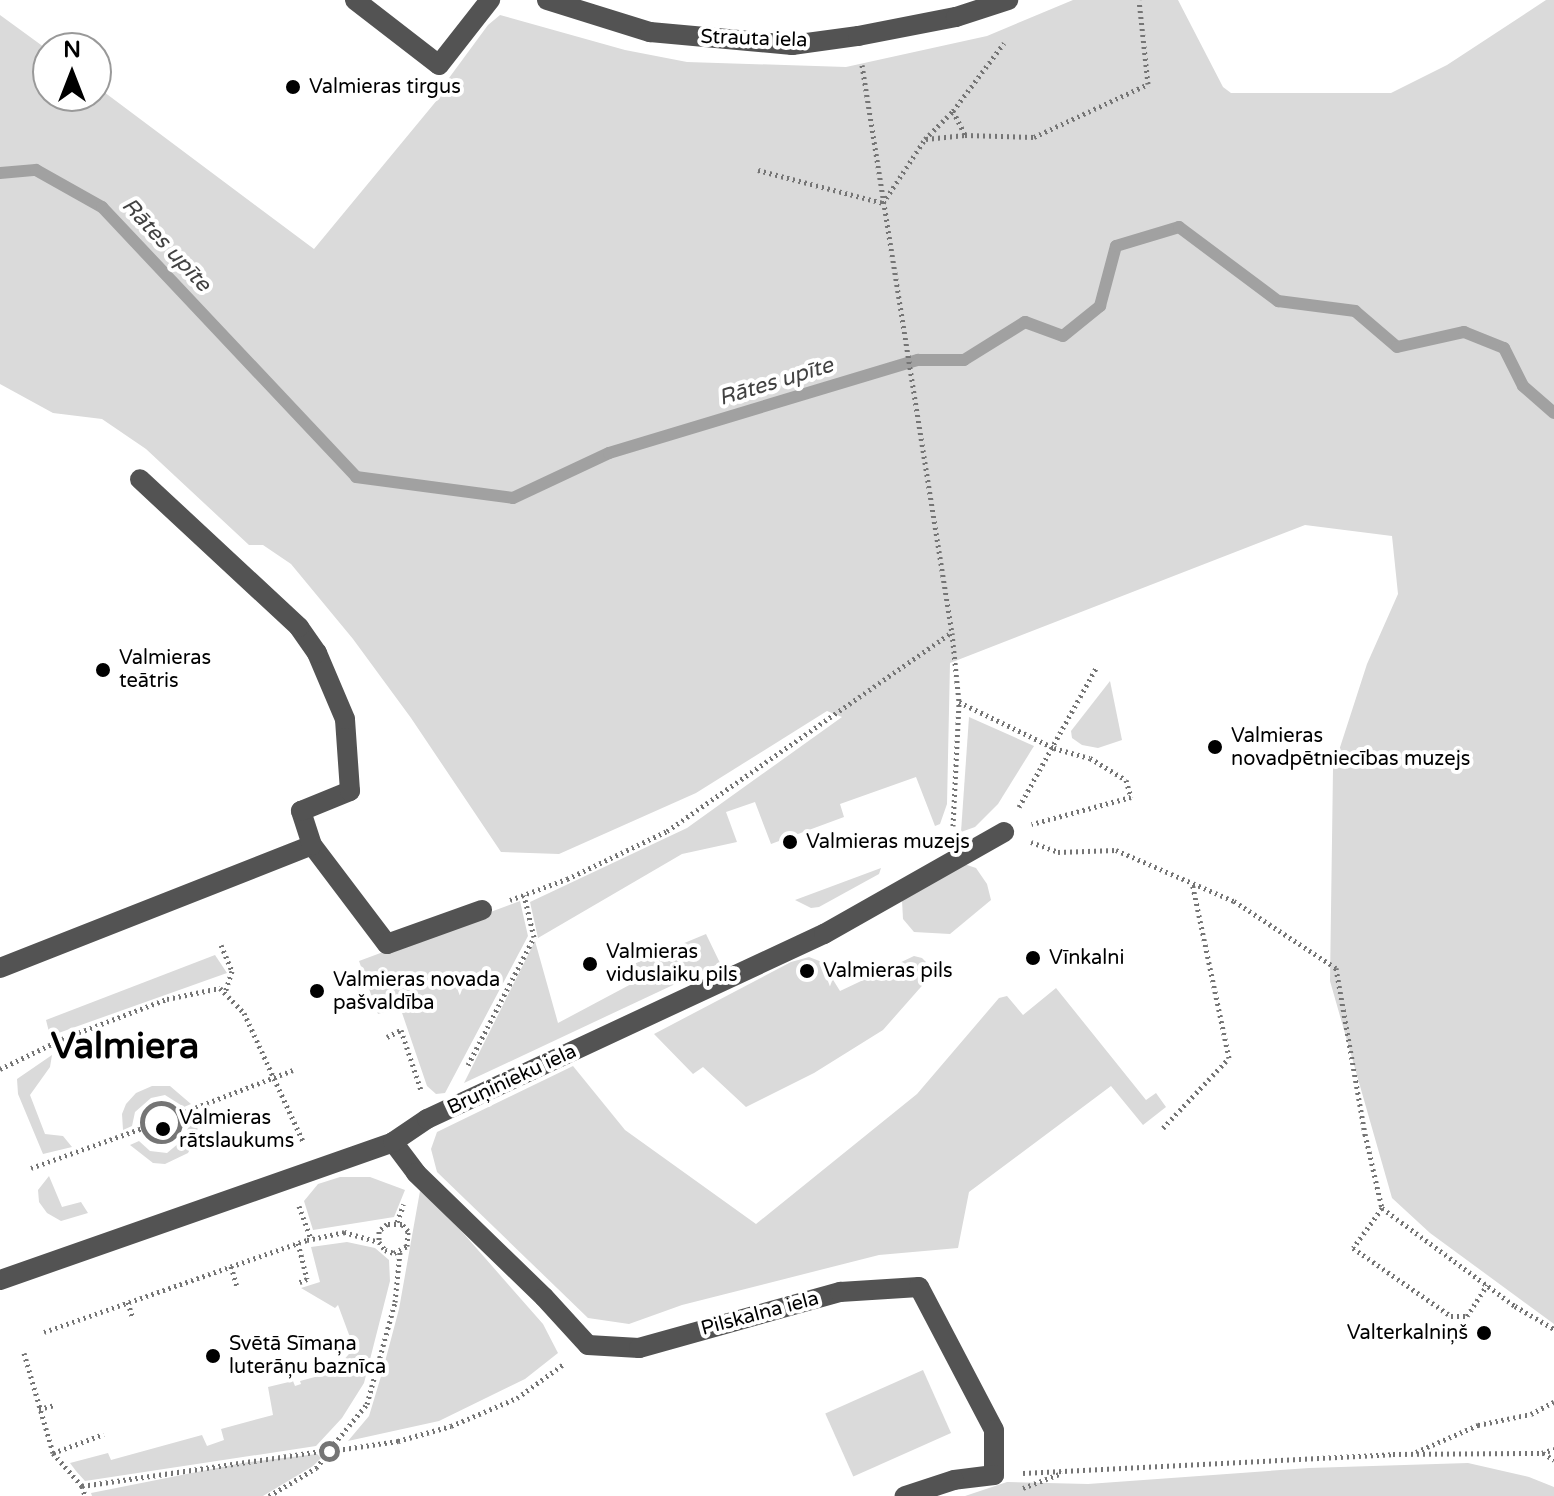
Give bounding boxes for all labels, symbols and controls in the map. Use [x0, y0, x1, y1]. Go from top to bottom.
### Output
street label: Strauta iela [700, 25, 808, 53]
north arrow [32, 32, 112, 112]
text: N [63, 37, 81, 63]
place label: Valmieras tirgus [309, 75, 461, 99]
marker: Valmieras tirgus [284, 78, 302, 96]
water label: Rātes upīte [116, 193, 216, 297]
water label: Rātes upīte [716, 352, 836, 412]
place label: Valmieras teātris [119, 646, 211, 693]
marker: Valmieras teātris [94, 661, 112, 679]
place label: Valmieras novadpētniecības muzejs [1231, 724, 1470, 771]
marker: Valmieras novadpētniecības muzejs [1206, 738, 1224, 756]
place label: Valmieras muzejs [806, 830, 970, 854]
marker: Valmieras muzejs [781, 833, 799, 851]
place label: Valmieras viduslaiku pils [606, 940, 738, 987]
place label: Vīnkalni [1049, 946, 1124, 970]
marker: Vīnkalni [1024, 949, 1042, 967]
marker: Valmieras viduslaiku pils [581, 955, 599, 973]
place label: Valmieras pils [823, 959, 953, 983]
marker: Valmieras pils [798, 962, 816, 980]
place label: Valmieras novada pašvaldība [333, 968, 500, 1015]
marker: Valmieras novada pašvaldība [308, 982, 326, 1000]
district label: Valmiera [51, 1025, 199, 1069]
street label: Bruņinieku iela [443, 1040, 581, 1120]
place label: Valmieras rātslaukums [179, 1106, 294, 1153]
marker: Valmieras rātslaukums [154, 1120, 172, 1138]
street label: Pilskalna iela [699, 1287, 821, 1341]
place label: Valterkalniņš [1347, 1321, 1468, 1345]
marker: Valterkalniņš [1475, 1324, 1493, 1342]
place label: Svētā Sīmaņa luterāņu baznīca [229, 1332, 386, 1379]
marker: Svētā Sīmaņa luterāņu baznīca [204, 1347, 222, 1365]

